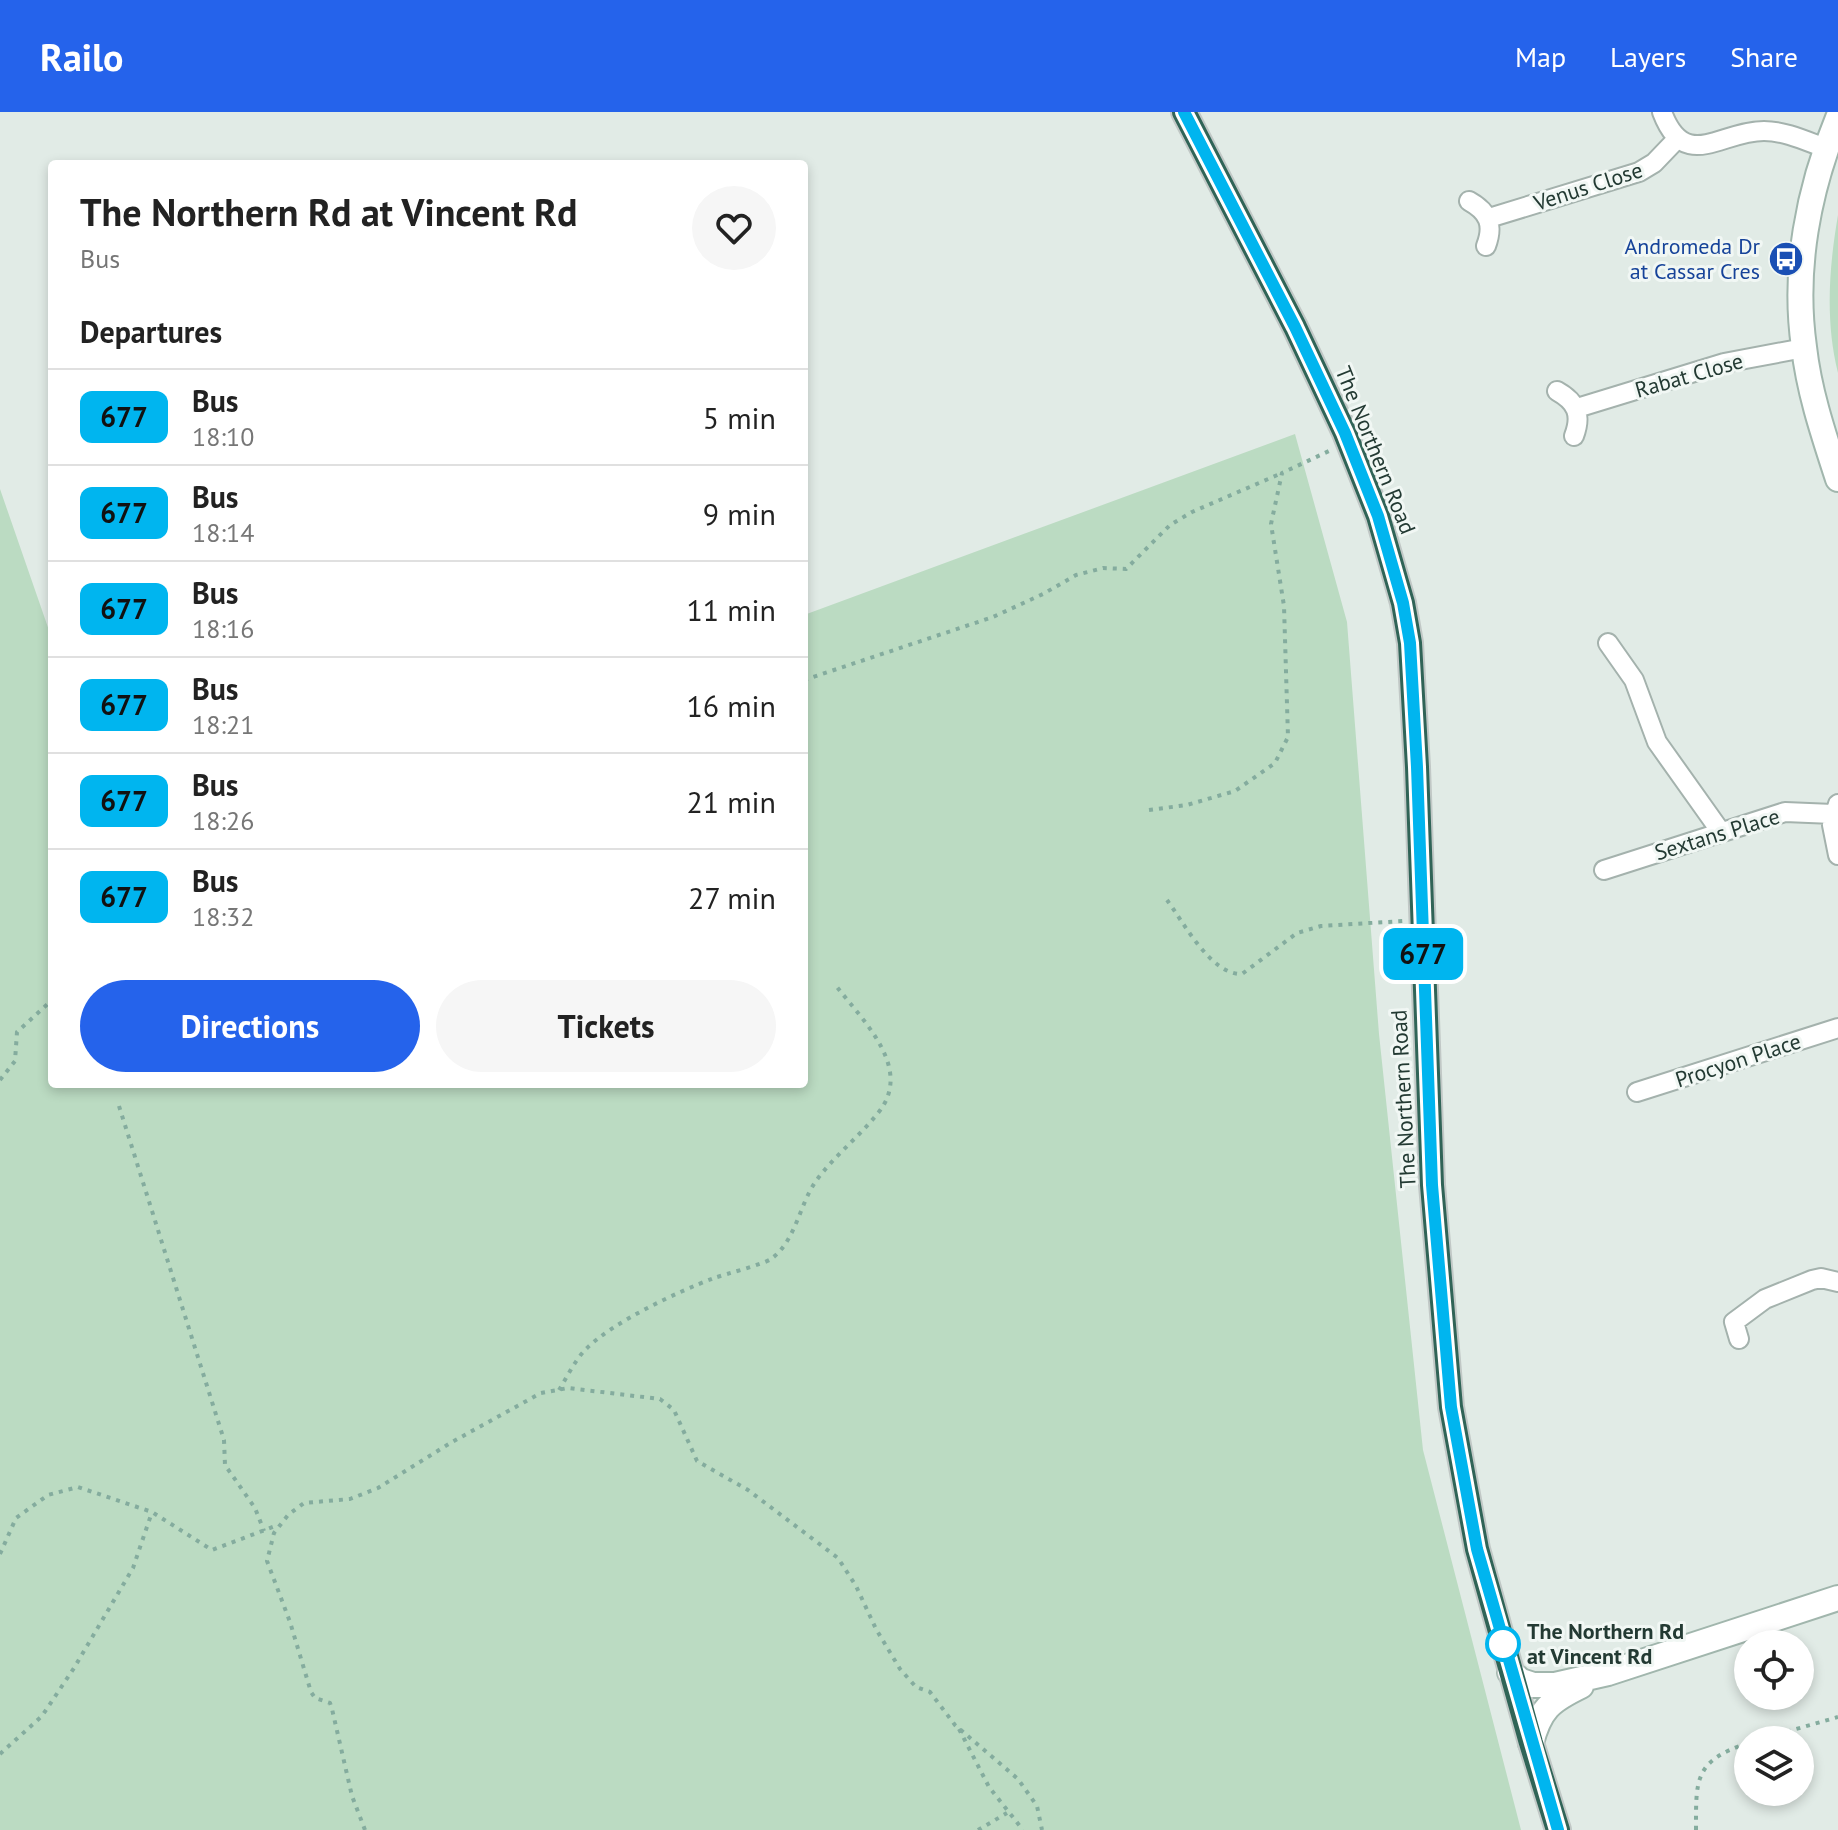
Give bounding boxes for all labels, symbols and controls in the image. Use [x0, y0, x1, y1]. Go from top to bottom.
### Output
text: Railo [40, 32, 124, 81]
text: Map [1515, 38, 1566, 75]
text: Layers [1610, 38, 1686, 75]
text: Share [1730, 38, 1798, 75]
street label: Venus Close [1529, 155, 1646, 217]
button: heart [692, 186, 776, 270]
text: The Northern Rd at Vincent Rd [80, 187, 577, 236]
place label: Andromeda Dr at Cassar Cres [1624, 232, 1761, 285]
bus stop icon: Andromeda Dr at Cassar Cres [1767, 240, 1805, 278]
text: Bus [80, 242, 120, 275]
text: Departures [80, 312, 222, 351]
street label: Rabat Close [1632, 346, 1746, 404]
street label: The Northern Road [1330, 362, 1422, 538]
text: Bus [192, 381, 239, 420]
text: 677 [100, 398, 148, 435]
text: 5 min [703, 398, 776, 437]
text: 18:10 [192, 420, 254, 453]
text: Bus [192, 477, 239, 516]
text: 677 [100, 494, 148, 531]
text: 9 min [703, 494, 776, 533]
text: 18:14 [192, 516, 254, 549]
text: Bus [192, 573, 239, 612]
text: 677 [100, 590, 148, 627]
text: 11 min [686, 590, 776, 629]
text: 18:16 [192, 612, 254, 645]
text: Bus [192, 669, 239, 708]
text: 677 [100, 686, 148, 723]
text: 16 min [686, 686, 776, 725]
text: 18:21 [192, 708, 254, 741]
text: Bus [192, 765, 239, 804]
text: 677 [100, 782, 148, 819]
text: 21 min [686, 782, 776, 821]
street label: Sextans Place [1651, 802, 1783, 866]
text: 18:26 [192, 804, 254, 837]
text: Bus [192, 861, 239, 900]
text: 677 [100, 878, 148, 915]
text: 27 min [688, 878, 776, 917]
text: 18:32 [192, 900, 254, 933]
line badge: 677 [1377, 928, 1469, 980]
text: 677 [1399, 935, 1447, 972]
button: Directions [80, 980, 420, 1072]
button: Tickets [436, 980, 776, 1072]
street label: The Northern Road [1384, 1009, 1422, 1189]
street label: Procyon Place [1672, 1027, 1804, 1093]
place label: The Northern Rd at Vincent Rd [1527, 1617, 1684, 1670]
marker: The Northern Rd at Vincent Rd [1486, 1627, 1520, 1661]
map controls [1734, 1630, 1814, 1806]
button: locate [1734, 1630, 1814, 1710]
button: layers [1734, 1726, 1814, 1806]

